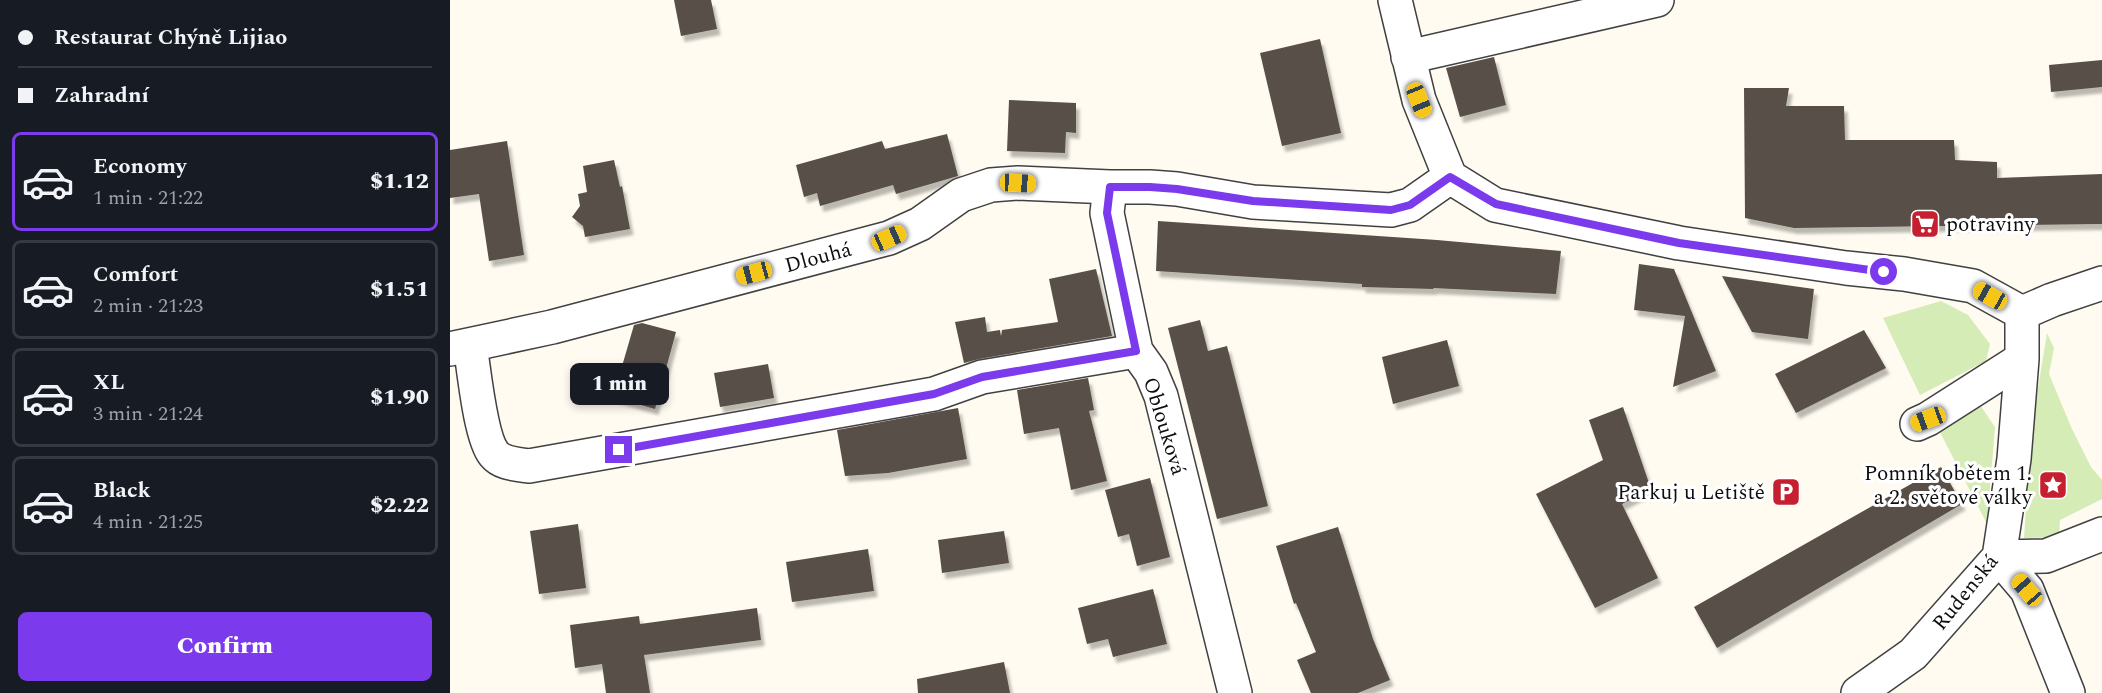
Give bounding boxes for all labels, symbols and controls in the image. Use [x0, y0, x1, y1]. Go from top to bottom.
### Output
text: Restaurat Chýně Lijiao [54, 21, 287, 54]
text: Zahradní [54, 79, 149, 112]
car [1404, 80, 1434, 120]
text: Economy [93, 150, 186, 183]
icon: car [21, 155, 75, 209]
text: $1.12 [370, 165, 429, 198]
car [1000, 173, 1036, 193]
text: 1 min · 21:22 [93, 183, 203, 213]
supermarket icon: potraviny [1909, 208, 1941, 240]
place label: potraviny [1946, 209, 2035, 241]
car [869, 222, 909, 254]
street label: Dlouhá [781, 234, 856, 282]
text: Comfort [93, 258, 178, 291]
route start [1870, 258, 1897, 285]
car [734, 260, 774, 286]
icon: car [21, 263, 75, 317]
text: $1.51 [370, 273, 429, 306]
car [1970, 279, 2010, 313]
text: 2 min · 21:23 [93, 291, 203, 321]
callout: 1 min [570, 363, 669, 405]
text: XL [93, 366, 124, 399]
text: 1 min [592, 369, 647, 399]
icon: car [21, 371, 75, 425]
street label: Oblouková [1134, 373, 1194, 480]
text: $1.90 [370, 381, 429, 414]
text: 3 min · 21:24 [93, 399, 203, 429]
car [1908, 404, 1948, 434]
route end [605, 436, 632, 463]
place label: Pomník obětem 1. a 2. světové války [1864, 458, 2033, 514]
place icon: Pomník obětem 1. a 2. světové války [2037, 469, 2069, 501]
text: Black [93, 474, 151, 507]
parking icon: Parkuj u Letiště [1770, 476, 1802, 508]
place label: Parkuj u Letiště [1617, 477, 1765, 509]
icon: car [21, 479, 75, 533]
text: $2.22 [370, 489, 429, 522]
text: 4 min · 21:25 [93, 507, 203, 537]
street label: Rudenská [1925, 547, 2007, 638]
car [2008, 571, 2046, 609]
button: Confirm [18, 612, 432, 681]

